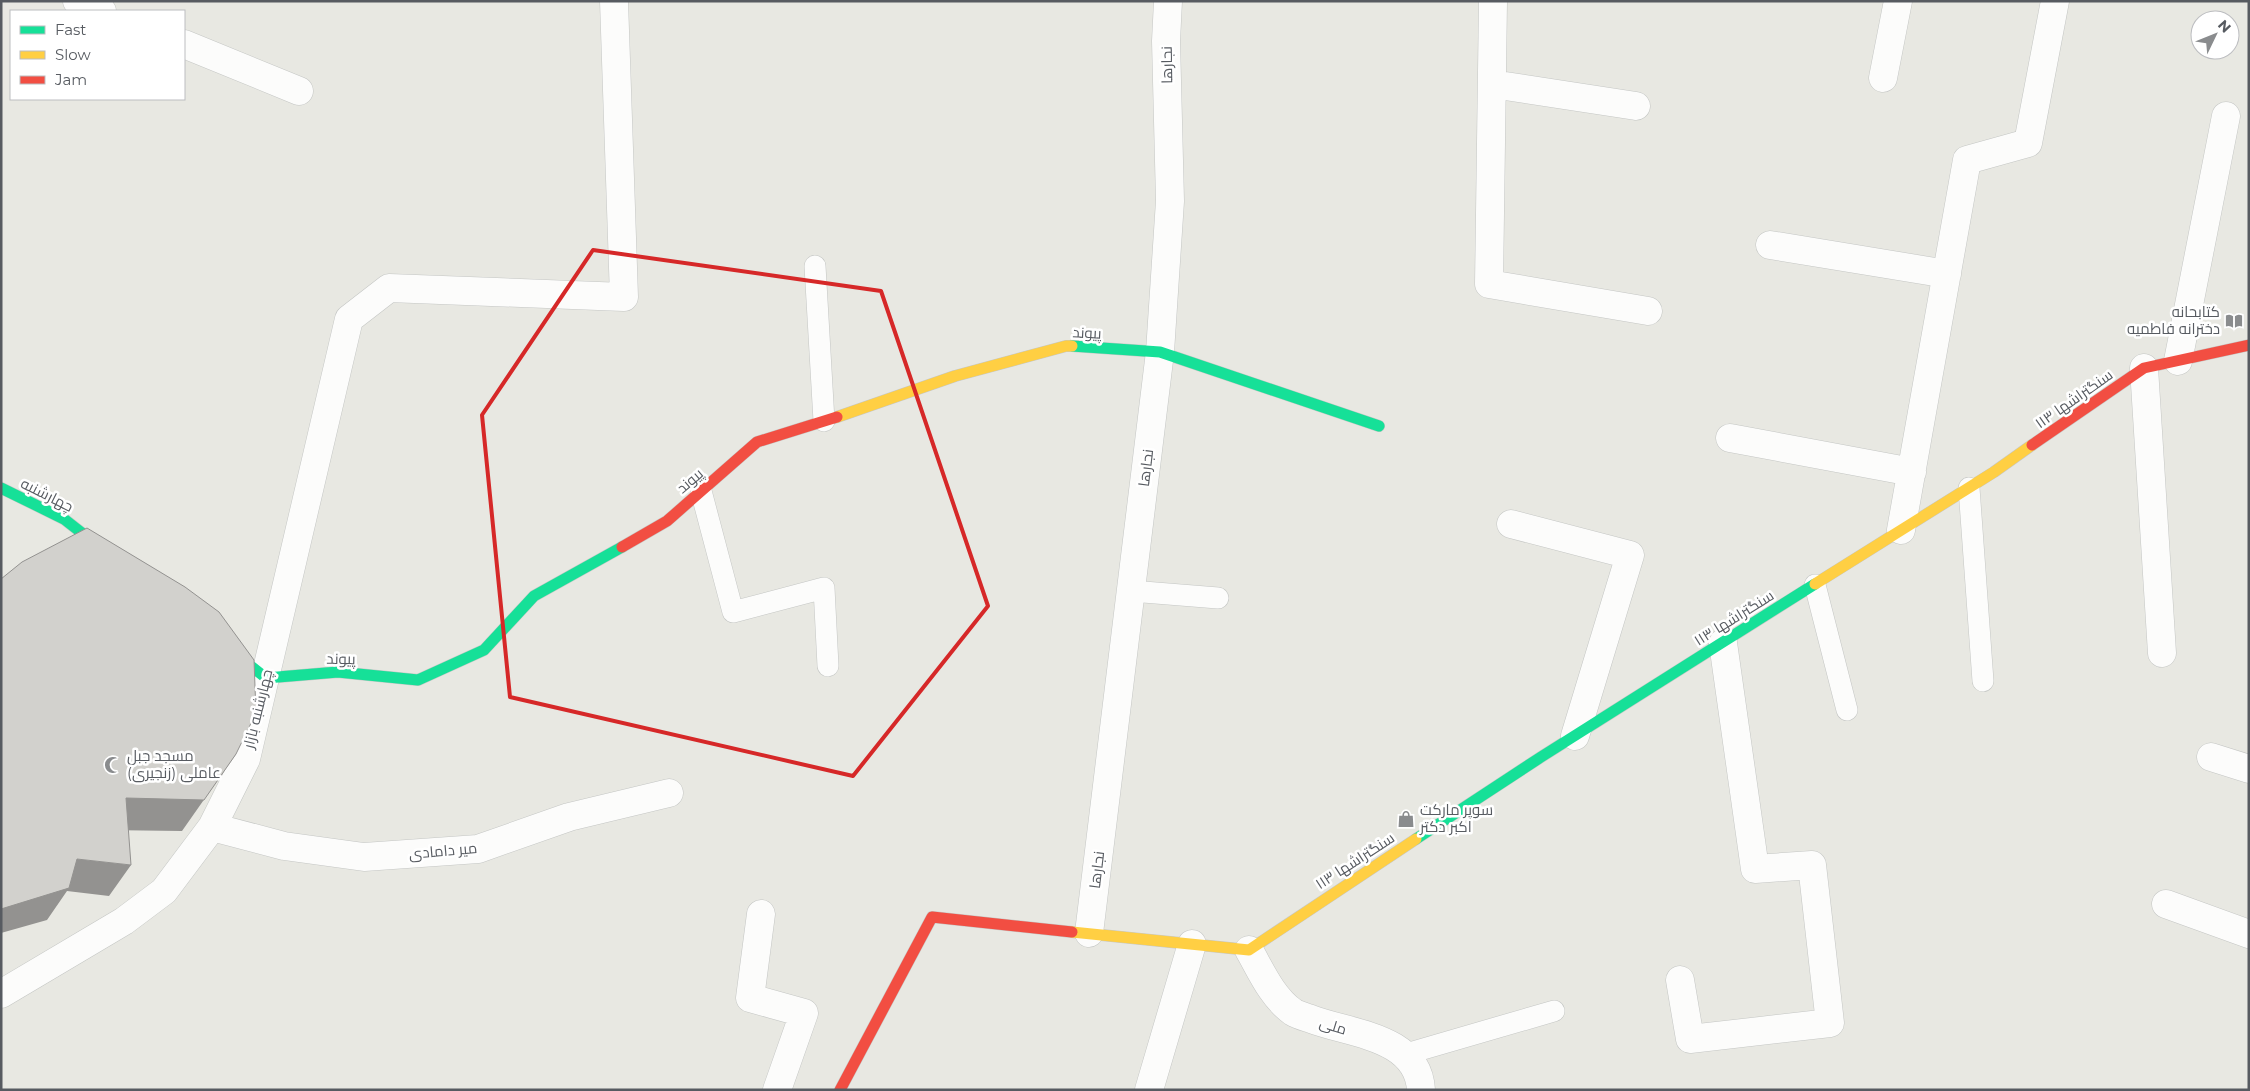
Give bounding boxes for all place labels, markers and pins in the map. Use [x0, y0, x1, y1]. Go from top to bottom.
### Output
place label: کتابحانه دخترانه فاطمیه [2127, 302, 2220, 338]
library icon: کتابحانه دخترانه فاطمیه [2224, 311, 2244, 331]
place label: مسجد جبل عاملی (زنجیری) [127, 746, 221, 783]
mosque icon: مسجد جبل عاملی (زنجیری) [103, 755, 123, 775]
place label: سوپر مارکت اکبر دکتر [1419, 800, 1493, 836]
shop icon: سوپر مارکت اکبر دکتر [1396, 809, 1416, 829]

